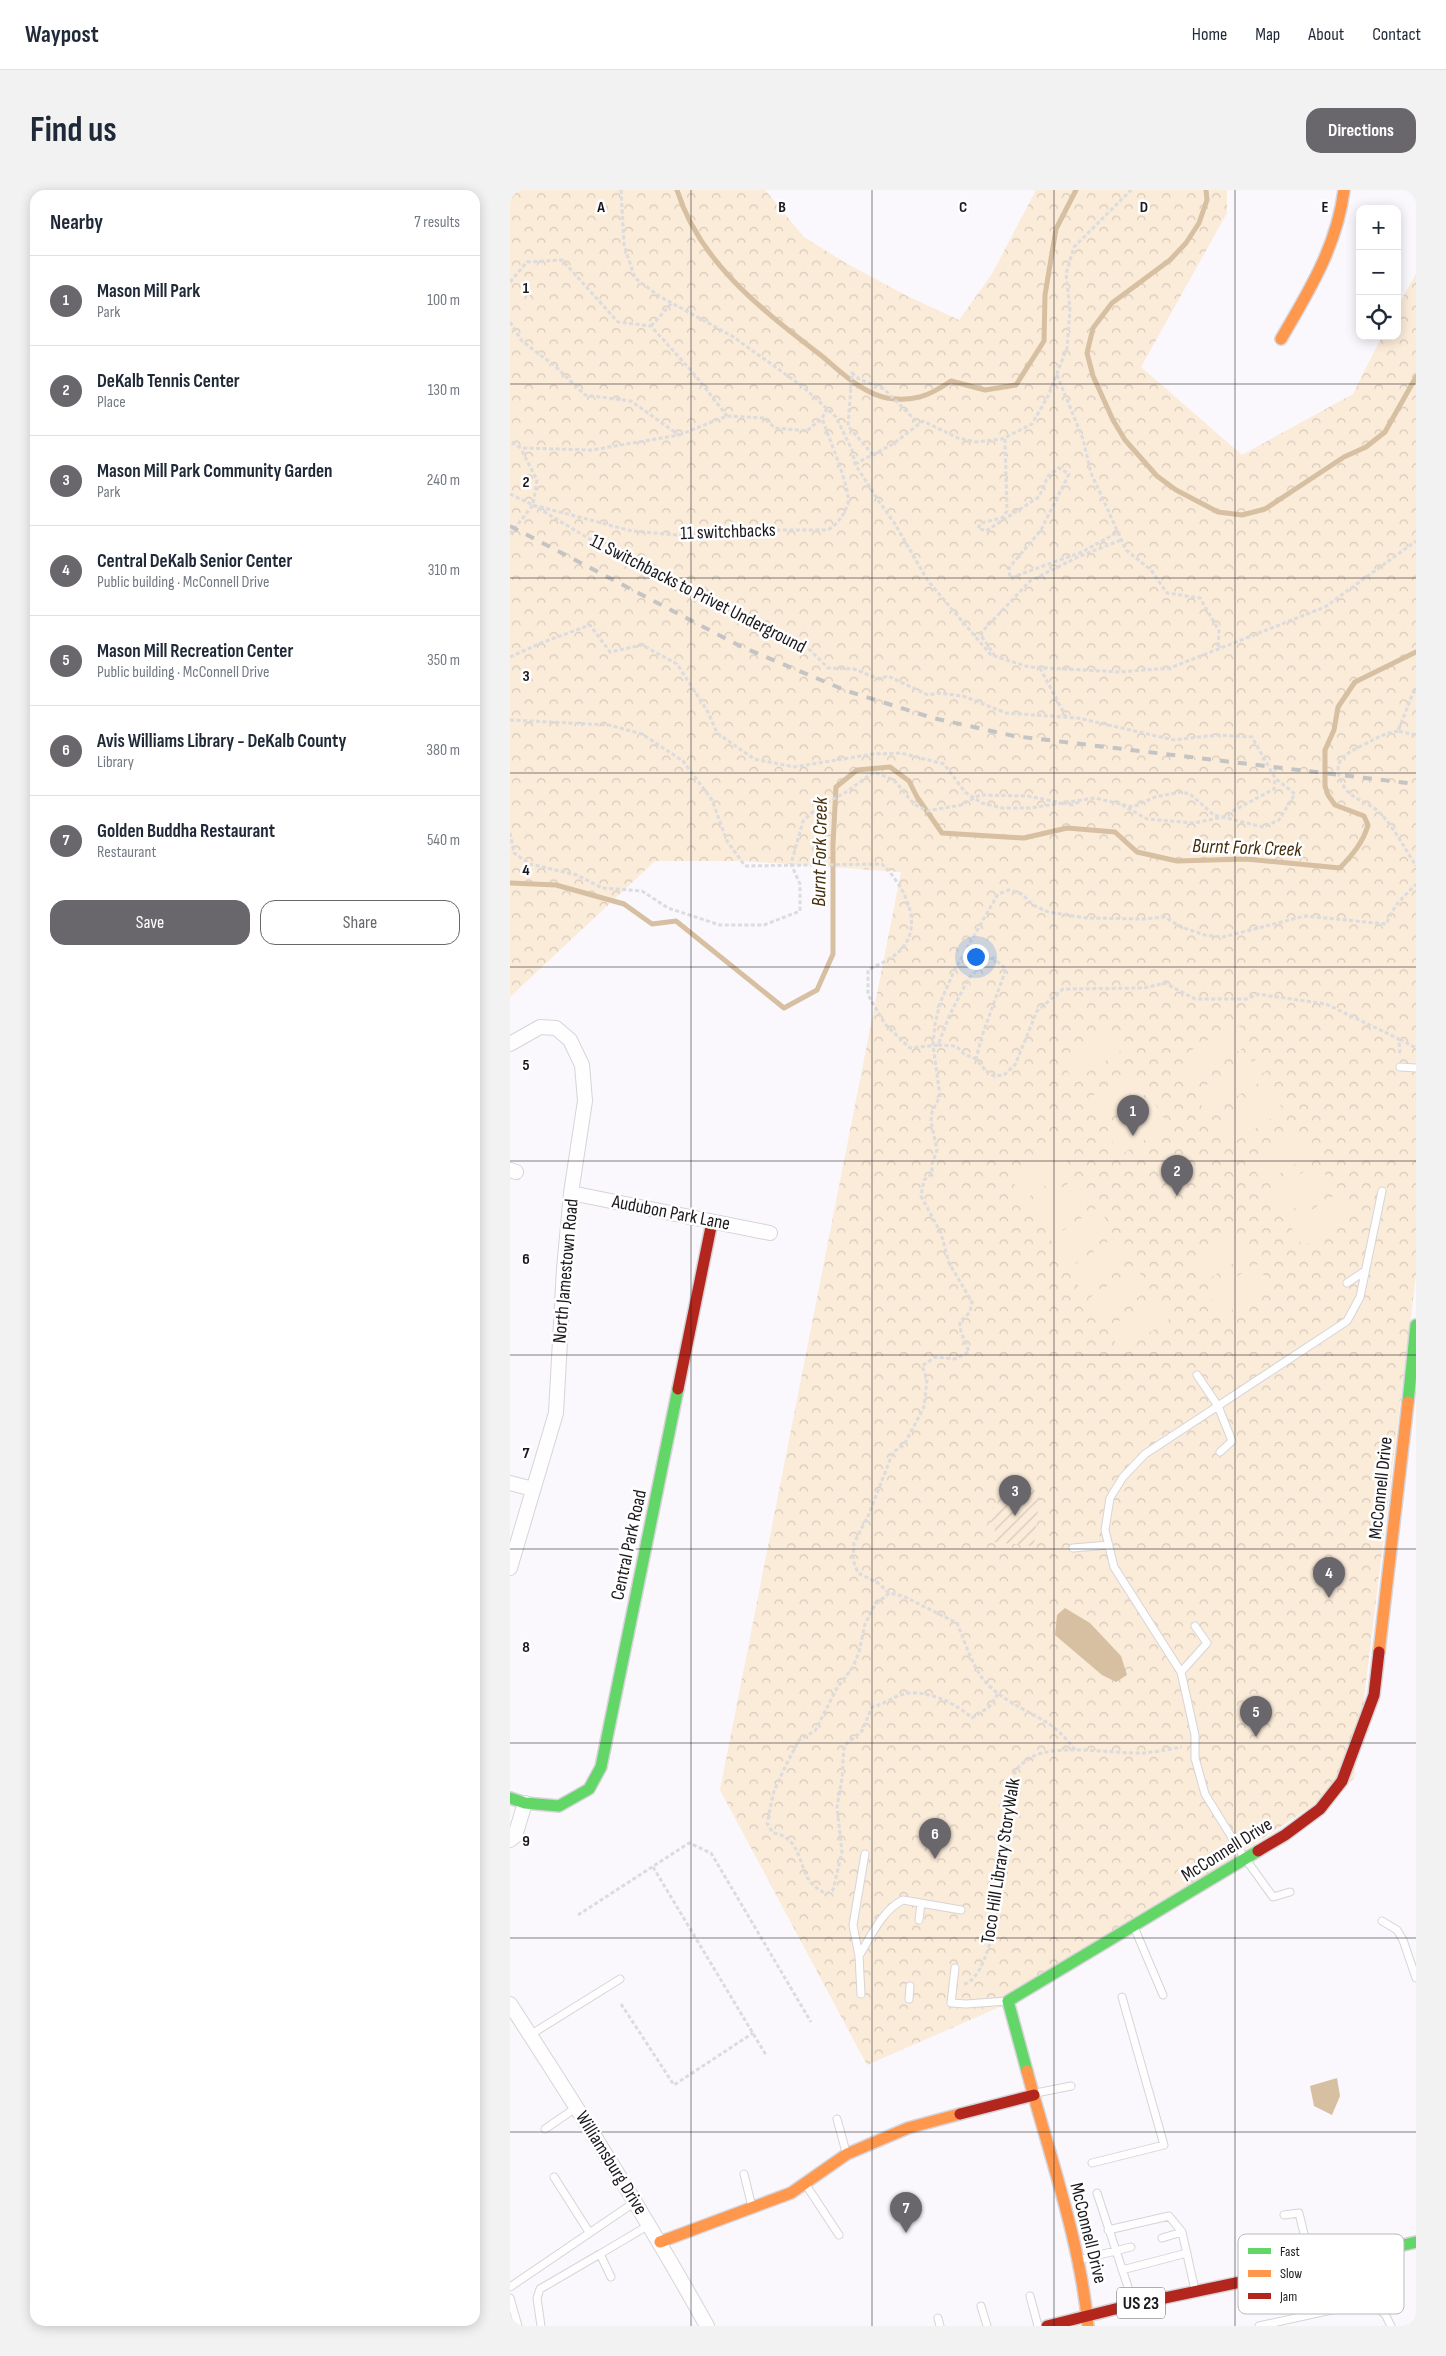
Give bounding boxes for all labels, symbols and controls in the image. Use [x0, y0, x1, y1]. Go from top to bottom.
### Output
text: Waypost [25, 20, 99, 49]
text: Home [1192, 24, 1227, 45]
text: Map [1255, 24, 1280, 45]
text: About [1308, 24, 1344, 45]
text: Contact [1372, 24, 1421, 45]
button: Directions [1306, 108, 1416, 153]
text: Find us [30, 109, 117, 152]
text: A [596, 198, 605, 217]
text: B [778, 198, 786, 217]
text: C [959, 198, 967, 217]
text: D [1140, 198, 1148, 217]
text: E [1322, 198, 1329, 217]
map controls [1356, 205, 1401, 340]
button: + [1356, 205, 1401, 250]
text: Nearby [50, 210, 103, 235]
text: 7 results [414, 213, 460, 232]
button: − [1356, 250, 1401, 295]
text: 1 [523, 279, 530, 298]
text: Mason Mill Park [97, 280, 200, 303]
text: 1 [63, 291, 69, 310]
text: 100 m [427, 291, 460, 310]
button: locate [1356, 295, 1401, 340]
text: Park [97, 303, 120, 322]
text: DeKalb Tennis Center [97, 370, 240, 393]
text: 2 [62, 381, 70, 400]
text: 130 m [428, 381, 460, 400]
text: Place [97, 393, 126, 412]
text: Mason Mill Park Community Garden [97, 460, 333, 483]
text: 3 [62, 471, 70, 490]
text: 240 m [427, 471, 460, 490]
text: 2 [522, 473, 530, 492]
text: Park [97, 483, 120, 502]
street label: 11 switchbacks [680, 519, 776, 545]
street label: 11 Switchbacks to Privet Underground [586, 529, 810, 659]
text: Central DeKalb Senior Center [97, 550, 292, 573]
text: 4 [62, 561, 70, 580]
text: 310 m [428, 561, 460, 580]
text: Public building · McConnell Drive [97, 573, 269, 592]
text: Mason Mill Recreation Center [97, 640, 293, 663]
text: 5 [62, 651, 70, 670]
text: 350 m [427, 651, 460, 670]
text: Public building · McConnell Drive [97, 663, 269, 682]
text: 3 [522, 667, 530, 686]
text: Avis Williams Library - DeKalb County [97, 730, 346, 753]
text: 6 [62, 741, 70, 760]
text: 380 m [426, 741, 460, 760]
text: Library [97, 753, 134, 772]
water label: Burnt Fork Creek [807, 797, 833, 907]
text: Golden Buddha Restaurant [97, 820, 275, 843]
text: 7 [63, 831, 69, 850]
text: 540 m [427, 831, 460, 850]
water label: Burnt Fork Creek [1192, 834, 1303, 862]
text: Restaurant [97, 843, 156, 862]
text: 4 [522, 861, 530, 880]
button: Save [50, 900, 250, 945]
button: Share [260, 900, 460, 945]
your location [963, 944, 989, 970]
text: 5 [522, 1056, 530, 1075]
pin: 1 [1117, 1095, 1149, 1136]
pin: 2 [1161, 1155, 1193, 1196]
street label: Audubon Park Lane [609, 1190, 732, 1236]
street label: North Jamestown Road [548, 1198, 584, 1344]
text: 6 [522, 1250, 530, 1269]
street label: McConnell Drive [1364, 1436, 1398, 1540]
text: 7 [523, 1444, 530, 1463]
pin: 3 [999, 1475, 1031, 1516]
street label: Central Park Road [606, 1488, 652, 1602]
pin: 4 [1313, 1557, 1345, 1598]
text: 8 [522, 1638, 530, 1657]
pin: 5 [1240, 1696, 1272, 1737]
street label: Toco Hill Library StoryWalk [977, 1776, 1026, 1946]
street label: McConnell Drive [1177, 1813, 1277, 1887]
pin: 6 [919, 1818, 951, 1859]
text: 9 [522, 1832, 530, 1851]
street label: Williamsburg Drive [570, 2107, 652, 2219]
street label: McConnell Drive [1064, 2180, 1112, 2286]
pin: 7 [890, 2192, 922, 2233]
legend [1238, 2234, 1404, 2314]
text: Fast [1280, 2243, 1300, 2260]
text: Slow [1280, 2265, 1302, 2282]
road number: US 23 [1117, 2288, 1165, 2318]
text: Jam [1279, 2288, 1297, 2305]

